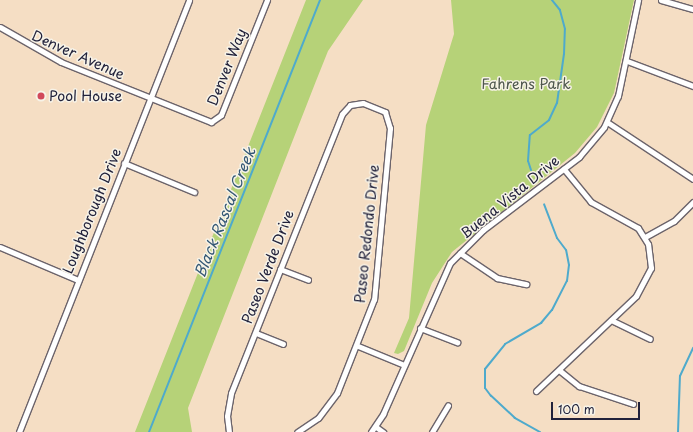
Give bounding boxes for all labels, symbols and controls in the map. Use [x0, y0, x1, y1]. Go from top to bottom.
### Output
street label: Denver Way [204, 26, 250, 108]
street label: Denver Avenue [29, 27, 127, 83]
park label: Fahrens Park [482, 76, 570, 92]
place label: Pool House [49, 88, 123, 104]
marker: Pool House [36, 91, 46, 101]
water label: Black Rascal Creek [189, 143, 259, 281]
street label: Loughborough Drive [59, 146, 125, 276]
street label: Buena Vista Drive [457, 152, 563, 242]
street label: Paseo Redondo Drive [351, 164, 383, 304]
street label: Paseo Verde Drive [239, 208, 297, 326]
scale bar [553, 394, 642, 420]
text: 100 m [558, 400, 595, 418]

